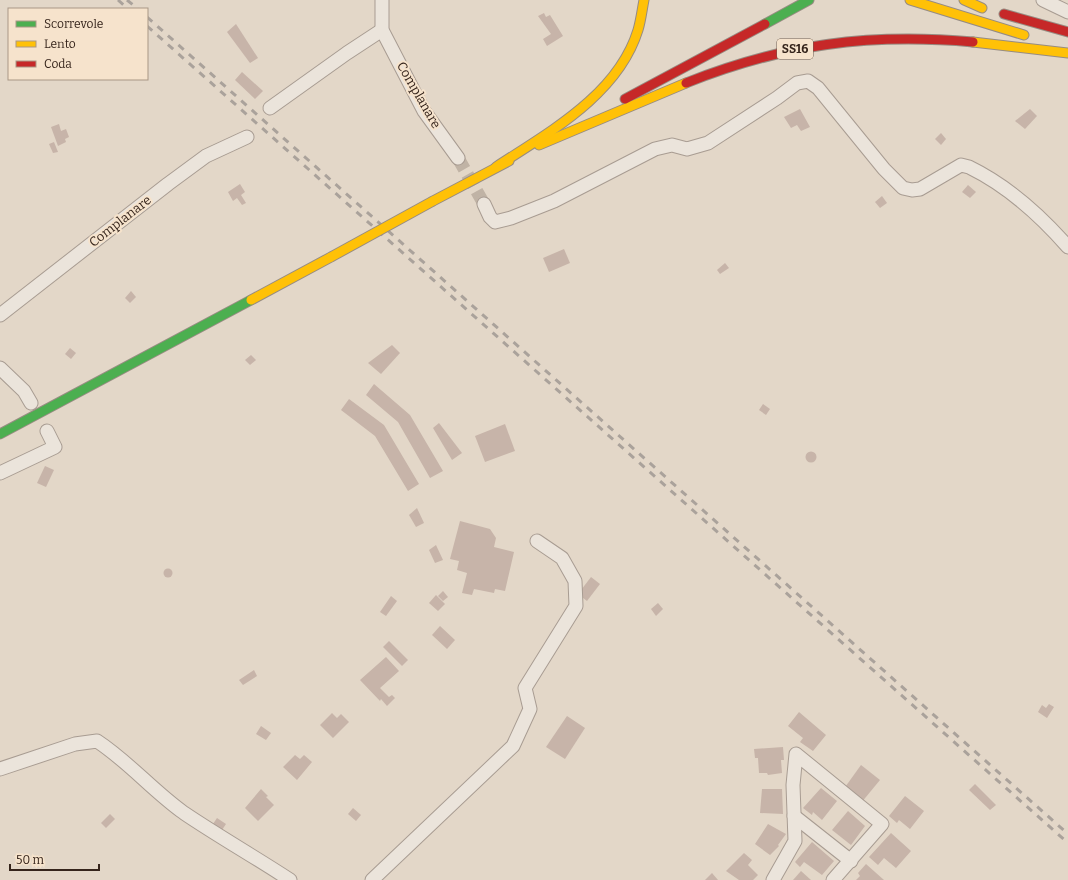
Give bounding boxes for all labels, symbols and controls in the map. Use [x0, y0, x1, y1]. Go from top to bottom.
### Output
legend [8, 8, 148, 80]
text: Scorrevole [44, 17, 103, 31]
text: Lento [44, 37, 76, 51]
road number: SS16 [777, 39, 813, 59]
text: Coda [44, 57, 72, 71]
street label: Complanare [394, 59, 444, 131]
street label: Complanare [86, 192, 154, 250]
scale bar [10, 846, 99, 872]
text: 50 m [16, 853, 45, 867]

